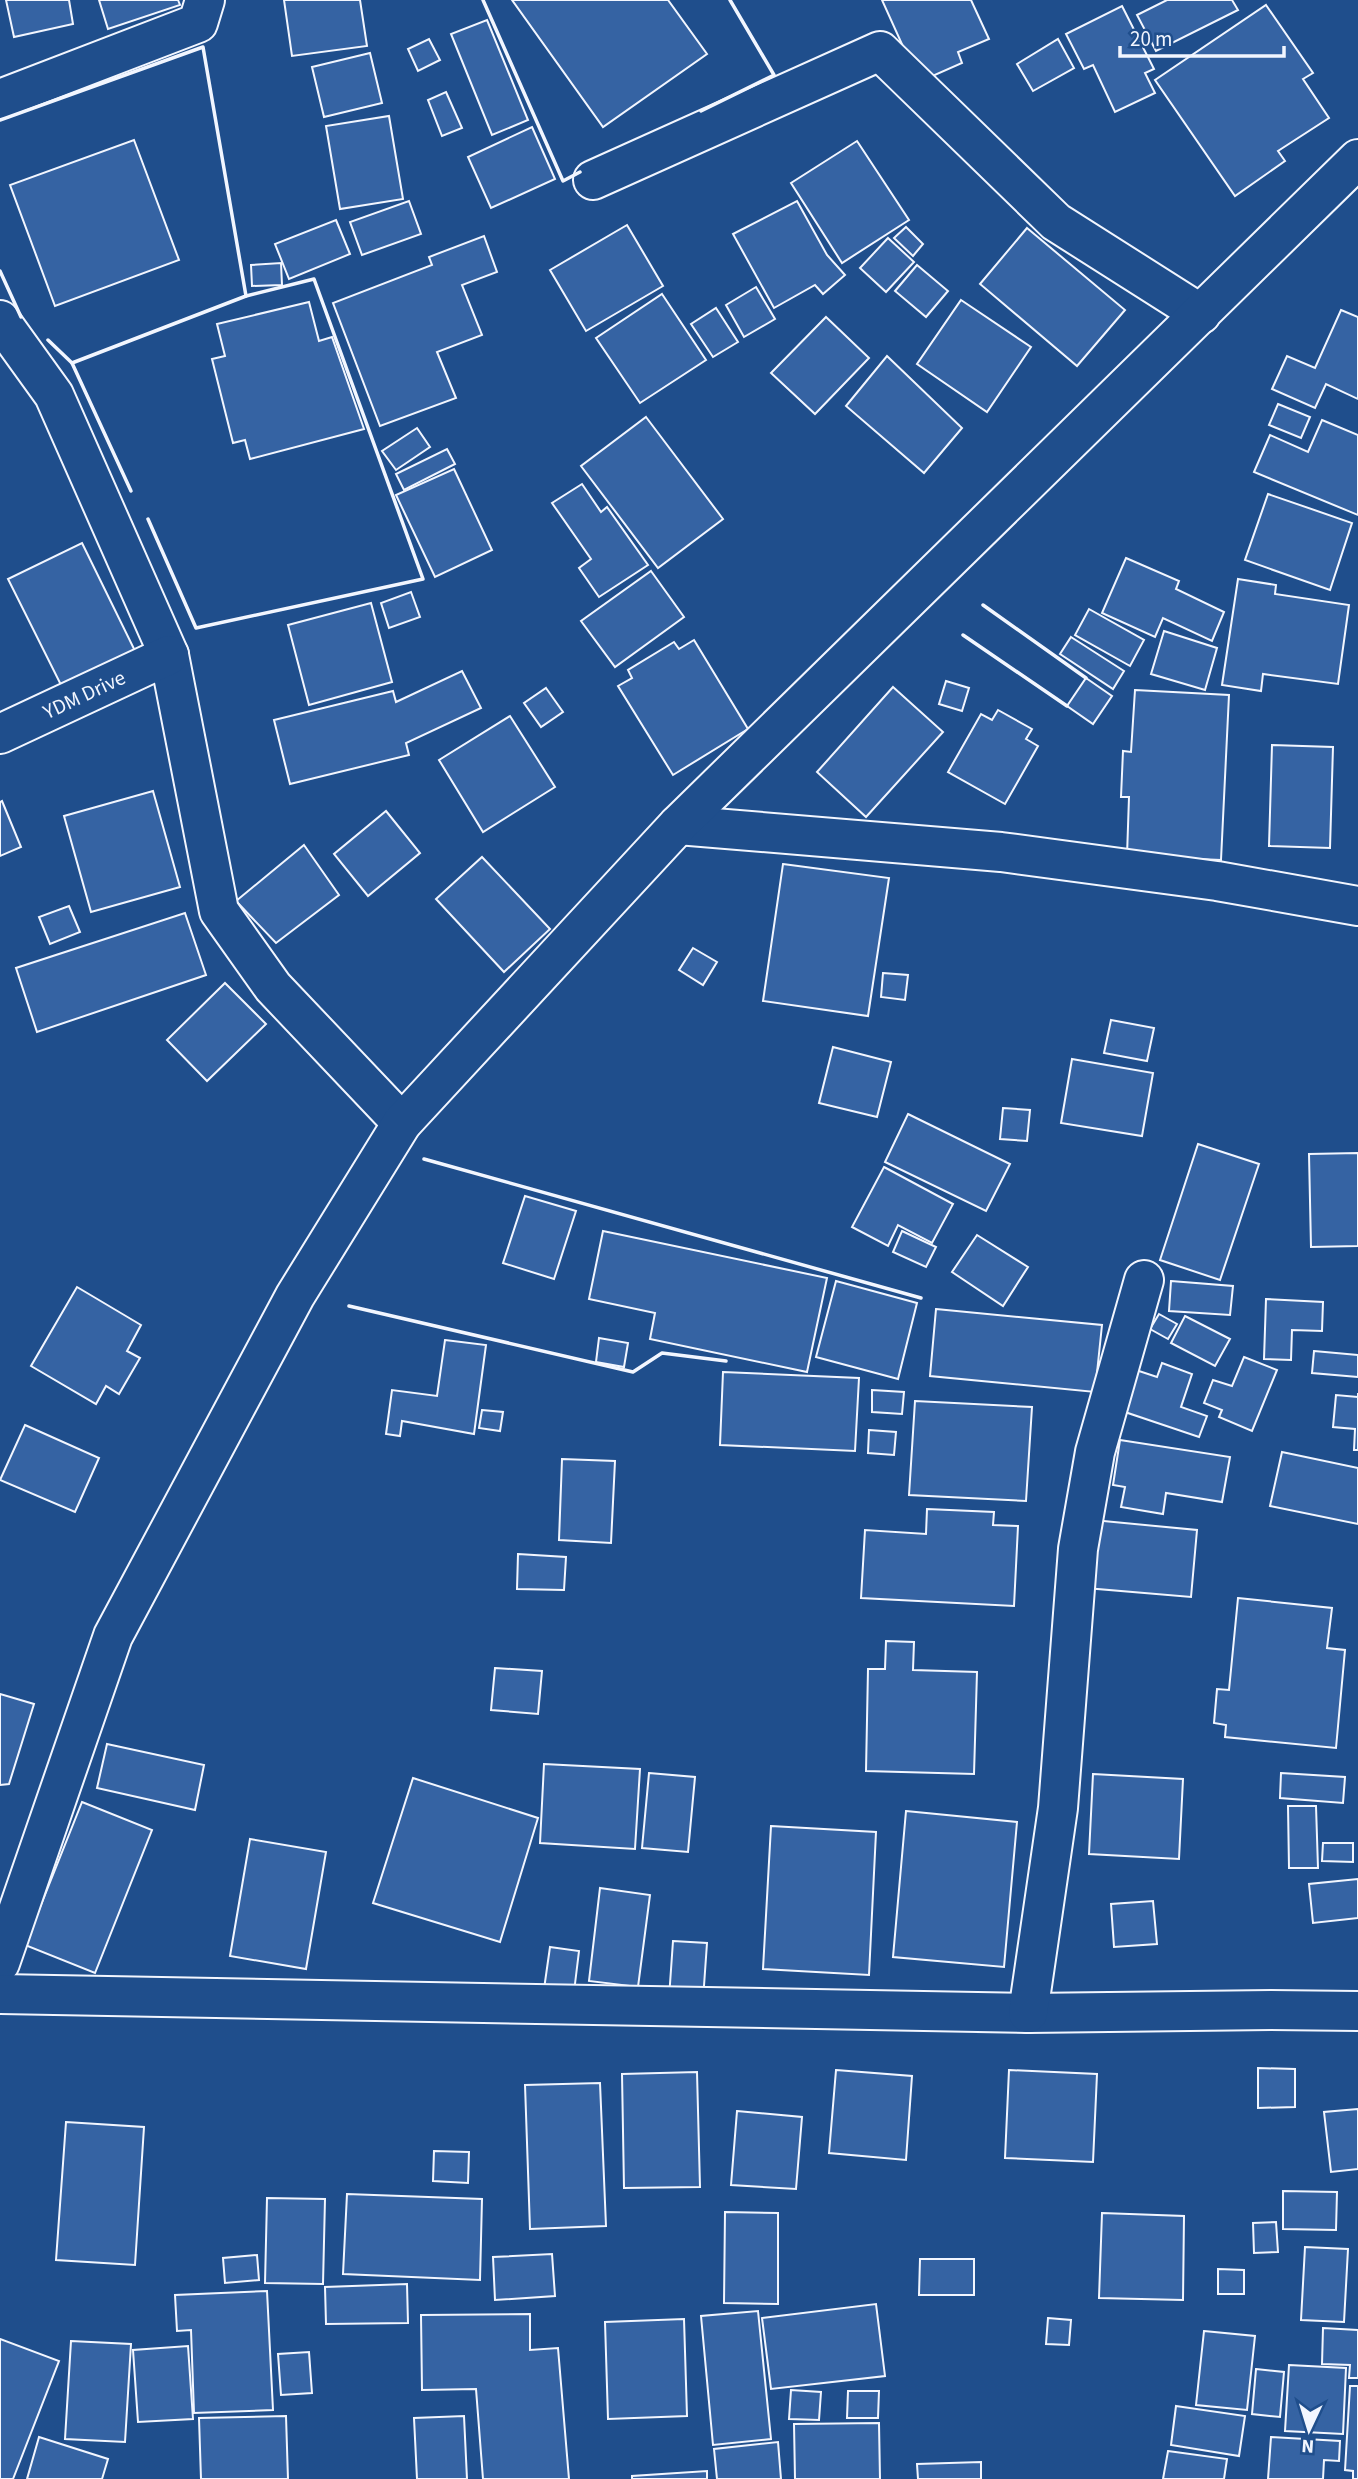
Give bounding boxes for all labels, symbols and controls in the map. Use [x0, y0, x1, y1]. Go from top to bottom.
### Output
scale bar [1120, 14, 1284, 58]
text: 20 m [1130, 24, 1172, 54]
street label: YDM Drive [37, 662, 130, 727]
north arrow [1274, 2395, 1344, 2465]
text: N [1301, 2432, 1315, 2459]

